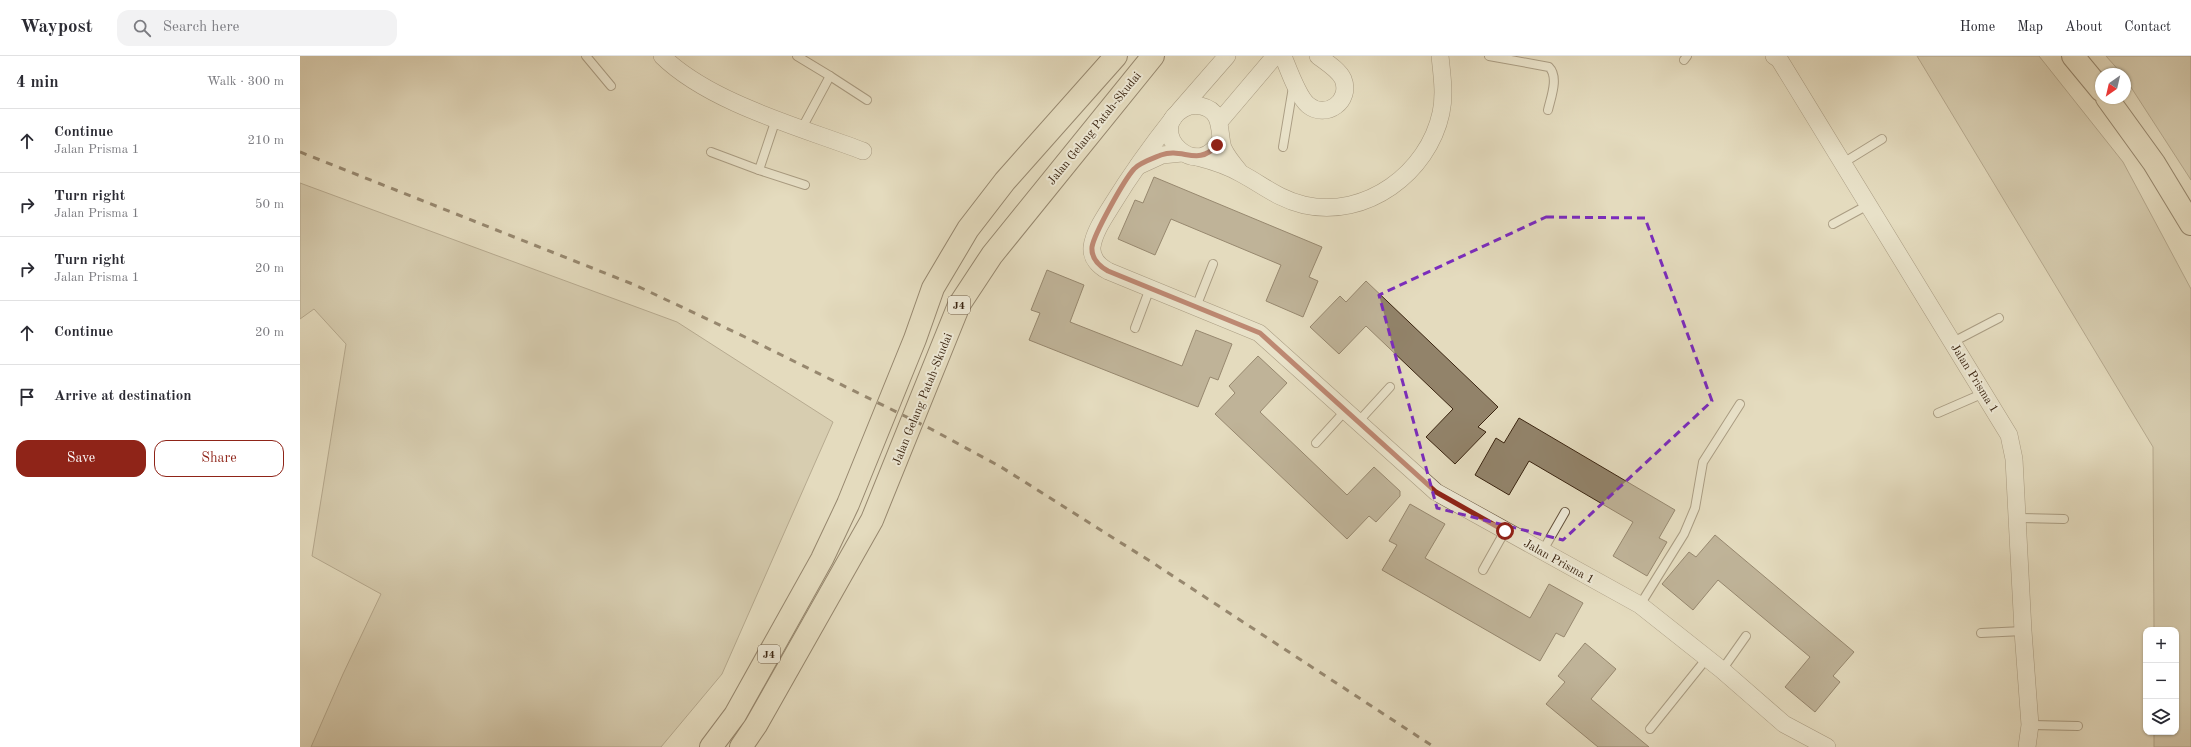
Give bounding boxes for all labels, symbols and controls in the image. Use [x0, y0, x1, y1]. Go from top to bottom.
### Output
search box [117, 10, 397, 46]
icon: search [131, 17, 153, 39]
text: Waypost [20, 18, 93, 37]
text: Search here [163, 20, 239, 35]
text: Home [1960, 20, 1995, 34]
text: Map [2017, 20, 2043, 34]
text: About [2065, 20, 2102, 34]
text: Contact [2124, 20, 2171, 34]
north arrow [2095, 68, 2131, 104]
street label: Jalan Gelang Patah-Skudai [1046, 70, 1144, 187]
text: 4 min [16, 74, 59, 91]
text: Walk · 300 m [207, 75, 284, 88]
text: Continue [54, 125, 113, 140]
icon: ahead [16, 130, 38, 152]
text: 210 m [247, 134, 284, 147]
route end [1208, 136, 1226, 154]
text: Jalan Prisma 1 [54, 143, 139, 156]
text: Turn right [54, 189, 125, 204]
icon: right [16, 194, 38, 216]
text: 50 m [255, 198, 284, 211]
text: Jalan Prisma 1 [54, 207, 139, 220]
text: Turn right [54, 253, 125, 268]
icon: right [16, 258, 38, 280]
text: 20 m [255, 262, 284, 275]
text: Jalan Prisma 1 [54, 271, 139, 284]
road number: J4 [948, 296, 970, 314]
icon: ahead [16, 322, 38, 344]
text: Continue [54, 325, 113, 340]
text: 20 m [255, 326, 284, 339]
street label: Jalan Gelang Patah-Skudai [891, 332, 955, 467]
street label: Jalan Prisma 1 [1948, 342, 2000, 415]
icon: arrive [16, 386, 38, 408]
text: Arrive at destination [54, 389, 192, 404]
button: Save [16, 440, 146, 477]
button: Share [154, 440, 284, 477]
route start [1496, 522, 1514, 540]
street label: Jalan Prisma 1 [1521, 538, 1596, 586]
map controls [2143, 627, 2179, 735]
button: + [2143, 627, 2179, 663]
road number: J4 [758, 645, 780, 663]
button: − [2143, 663, 2179, 699]
button: layers [2143, 699, 2179, 735]

